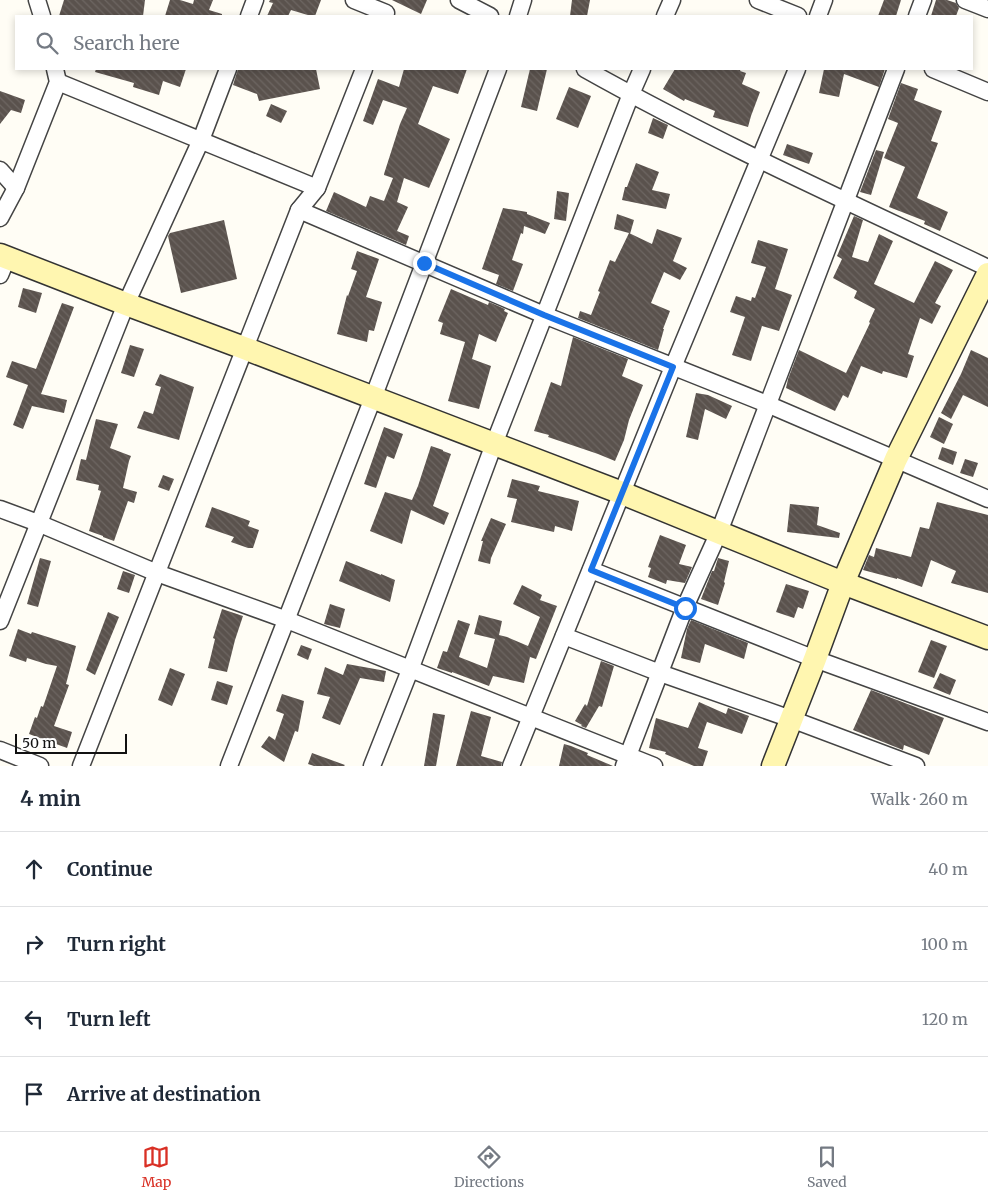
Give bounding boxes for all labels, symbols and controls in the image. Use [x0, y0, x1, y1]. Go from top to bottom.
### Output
search box [15, 15, 973, 70]
icon: search [33, 29, 61, 57]
text: Search here [73, 31, 180, 55]
route end [413, 252, 436, 275]
route start [674, 597, 697, 620]
scale bar [15, 731, 128, 754]
text: 50 m [22, 734, 56, 752]
text: 4 min [20, 785, 81, 812]
text: Walk · 260 m [871, 789, 968, 809]
icon: ahead [20, 855, 48, 883]
text: Continue [67, 857, 153, 881]
text: 40 m [928, 859, 968, 879]
icon: right [20, 930, 48, 958]
text: Turn right [67, 932, 166, 956]
text: 100 m [921, 934, 968, 954]
icon: left [20, 1005, 48, 1033]
text: Turn left [67, 1007, 151, 1031]
text: 120 m [922, 1009, 968, 1029]
icon: arrive [20, 1080, 48, 1108]
text: Arrive at destination [67, 1082, 261, 1106]
tab: Map [141, 1143, 171, 1191]
tab: Directions [454, 1143, 524, 1191]
tab: Saved [807, 1143, 847, 1191]

